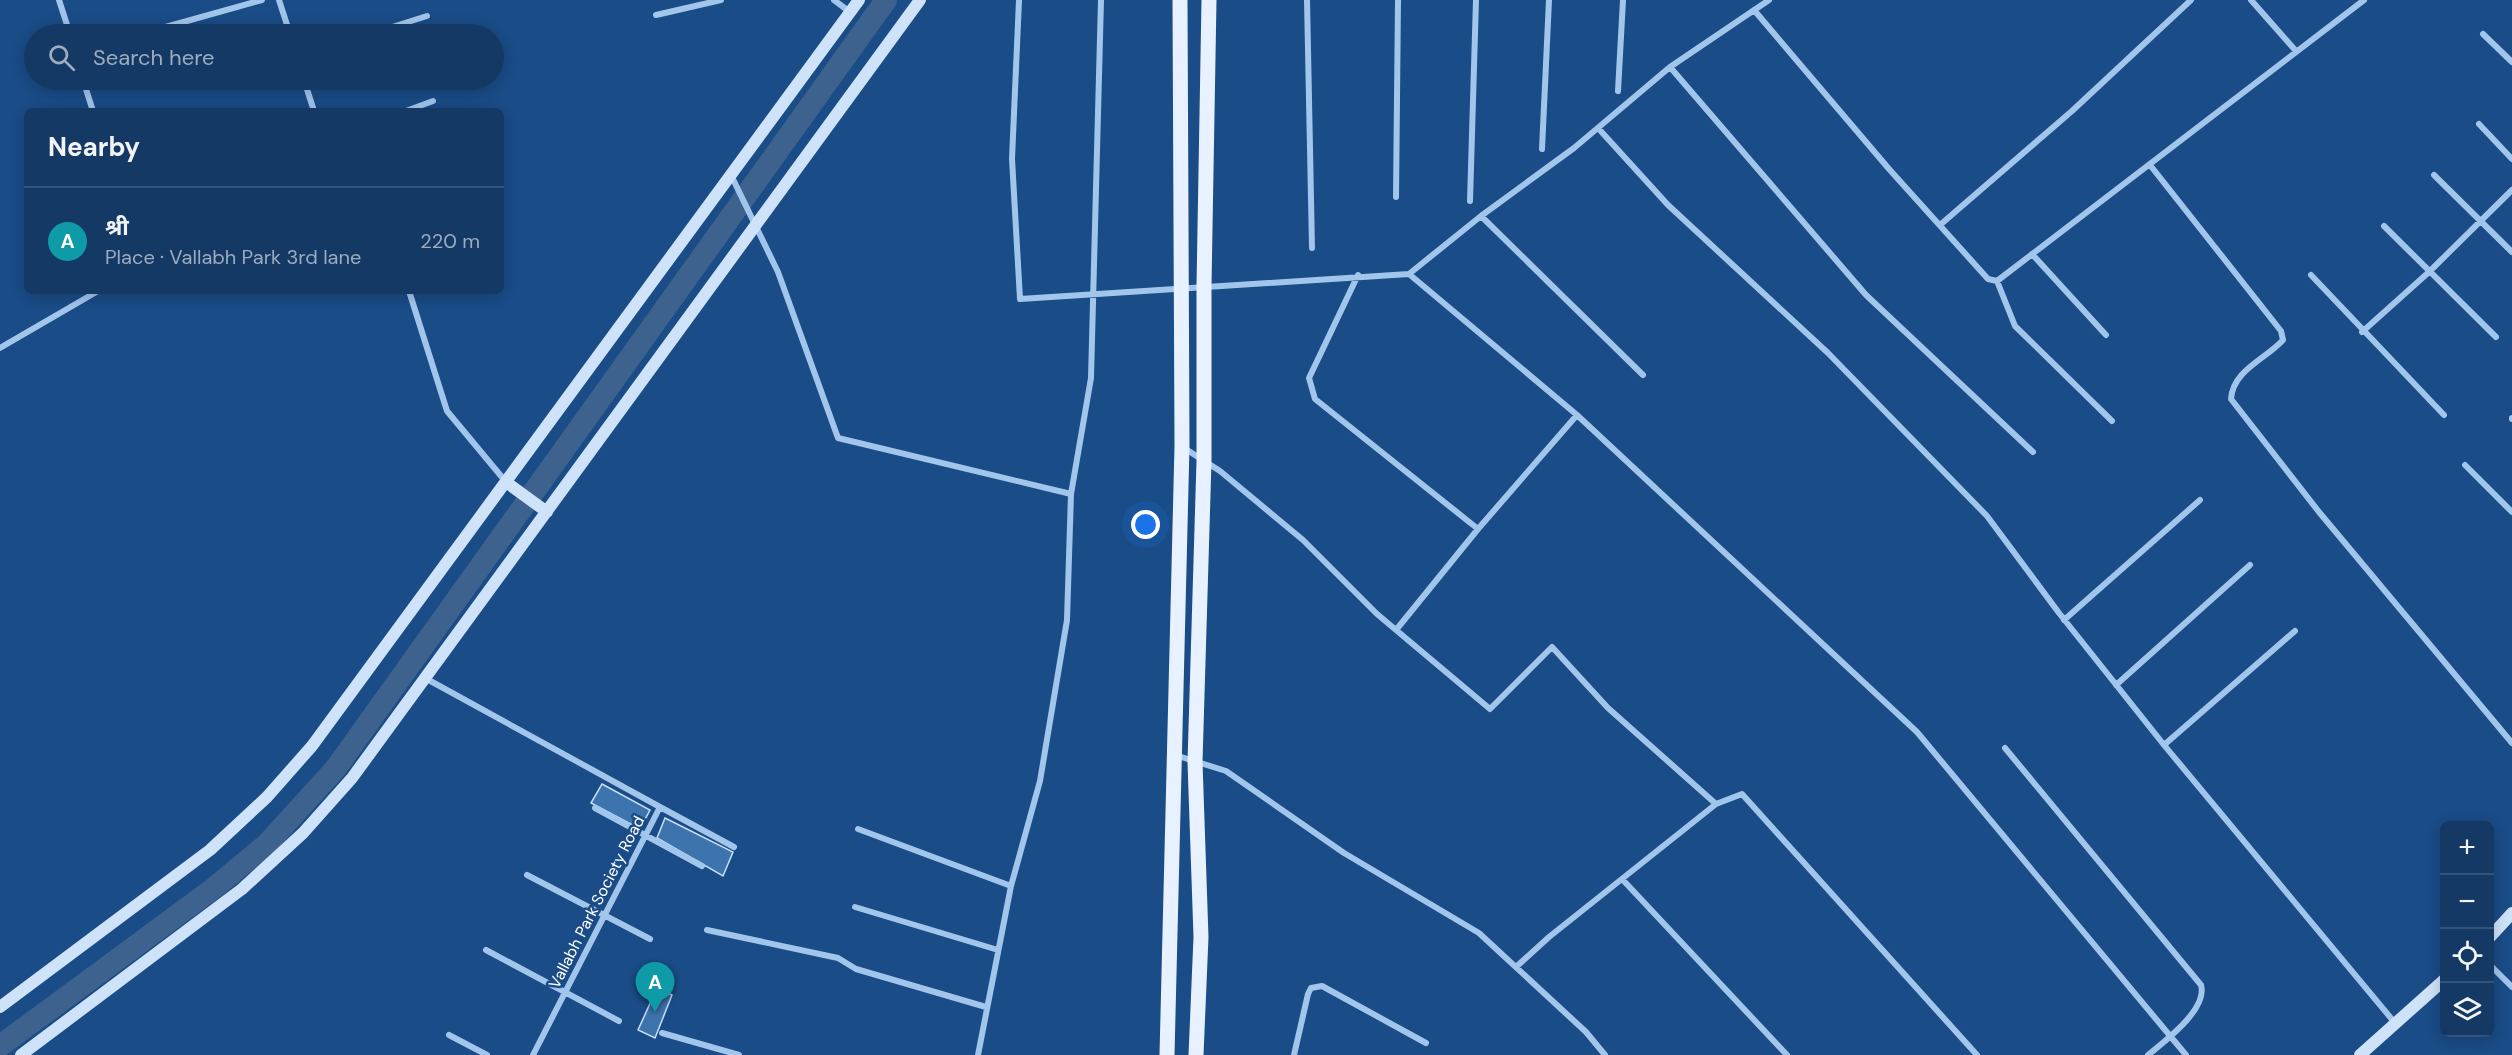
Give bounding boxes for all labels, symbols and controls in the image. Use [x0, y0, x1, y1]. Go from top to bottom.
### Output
search box [24, 24, 504, 90]
icon: search [45, 41, 78, 74]
text: Search here [93, 43, 214, 72]
text: Nearby [48, 130, 140, 164]
text: श्री [105, 213, 129, 242]
text: A [60, 228, 75, 254]
text: 220 m [420, 228, 480, 254]
text: Place · Vallabh Park 3rd lane [105, 244, 361, 270]
your location [1131, 510, 1160, 539]
street label: Vallabh Park Society Road [544, 812, 649, 992]
map controls [2440, 821, 2494, 1037]
button: + [2440, 821, 2494, 875]
button: − [2440, 875, 2494, 929]
button: locate [2440, 929, 2494, 983]
pin: A [636, 962, 674, 1012]
button: layers [2440, 983, 2494, 1037]

